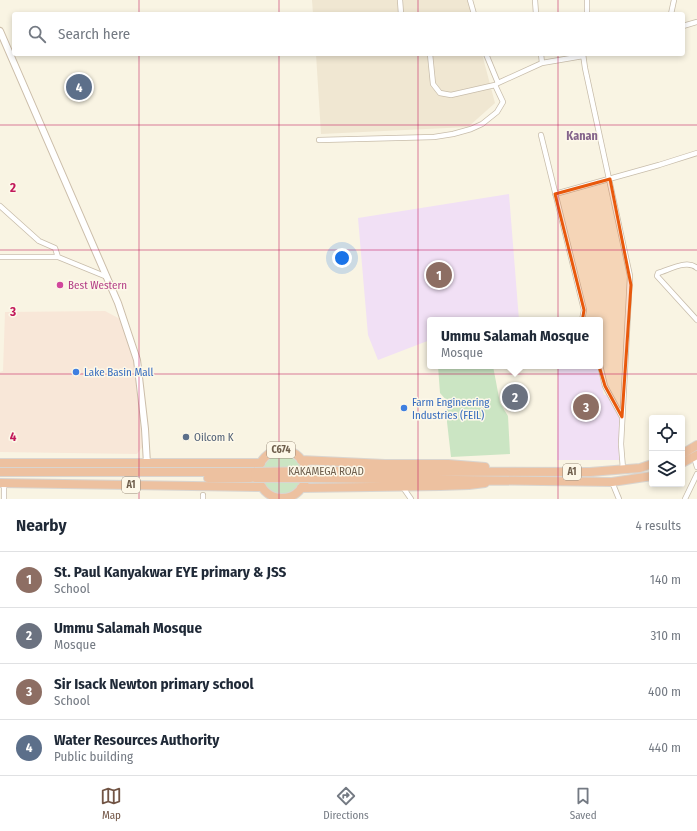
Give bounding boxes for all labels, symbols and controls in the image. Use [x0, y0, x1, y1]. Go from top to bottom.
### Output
search box [12, 12, 685, 56]
icon: search [26, 23, 48, 45]
text: Search here [58, 25, 130, 43]
pin: 4 [66, 72, 92, 102]
district label: Kanan [566, 129, 598, 143]
text: 2 [9, 180, 16, 195]
your location [332, 248, 352, 268]
pin: 1 [426, 260, 452, 290]
place label: Best Western [68, 279, 127, 292]
marker: Best Western [55, 280, 65, 290]
text: 3 [9, 304, 16, 319]
popup [427, 317, 603, 369]
text: Ummu Salamah Mosque [441, 327, 589, 345]
text: Mosque [441, 345, 483, 360]
place label: Lake Basin Mall [84, 366, 153, 379]
marker: Lake Basin Mall [71, 367, 81, 377]
pin: 2 [502, 382, 528, 412]
pin: 3 [573, 392, 599, 422]
place label: Farm Engineering Industries (FEIL) [412, 396, 490, 422]
marker: Farm Engineering Industries (FEIL) [399, 403, 409, 413]
map controls [649, 415, 685, 487]
button: locate [649, 415, 685, 451]
text: 4 [10, 429, 17, 444]
place label: Oilcom K [194, 431, 234, 444]
marker: Oilcom K [181, 432, 191, 442]
road number: C674 [267, 442, 295, 458]
button: layers [649, 451, 685, 487]
road number: A1 [563, 464, 581, 480]
street label: KAKAMEGA ROAD [288, 465, 364, 478]
road number: A1 [122, 477, 140, 493]
text: Nearby [16, 515, 67, 536]
text: 4 results [635, 518, 681, 533]
text: St. Paul Kanyakwar EYE primary & JSS [54, 563, 286, 581]
text: 1 [26, 572, 32, 587]
text: 140 m [650, 572, 681, 587]
text: School [54, 581, 90, 596]
text: Ummu Salamah Mosque [54, 619, 202, 637]
text: 2 [26, 628, 32, 643]
text: 310 m [651, 628, 681, 643]
text: Mosque [54, 637, 96, 652]
text: Sir Isack Newton primary school [54, 675, 254, 693]
text: 3 [26, 684, 32, 699]
text: 400 m [648, 684, 681, 699]
text: School [54, 693, 90, 708]
text: Water Resources Authority [54, 731, 219, 749]
text: 4 [26, 740, 32, 755]
text: 440 m [649, 740, 681, 755]
text: Public building [54, 749, 133, 764]
tab: Map [100, 785, 122, 822]
tab: Directions [323, 785, 369, 822]
tab: Saved [570, 785, 597, 822]

